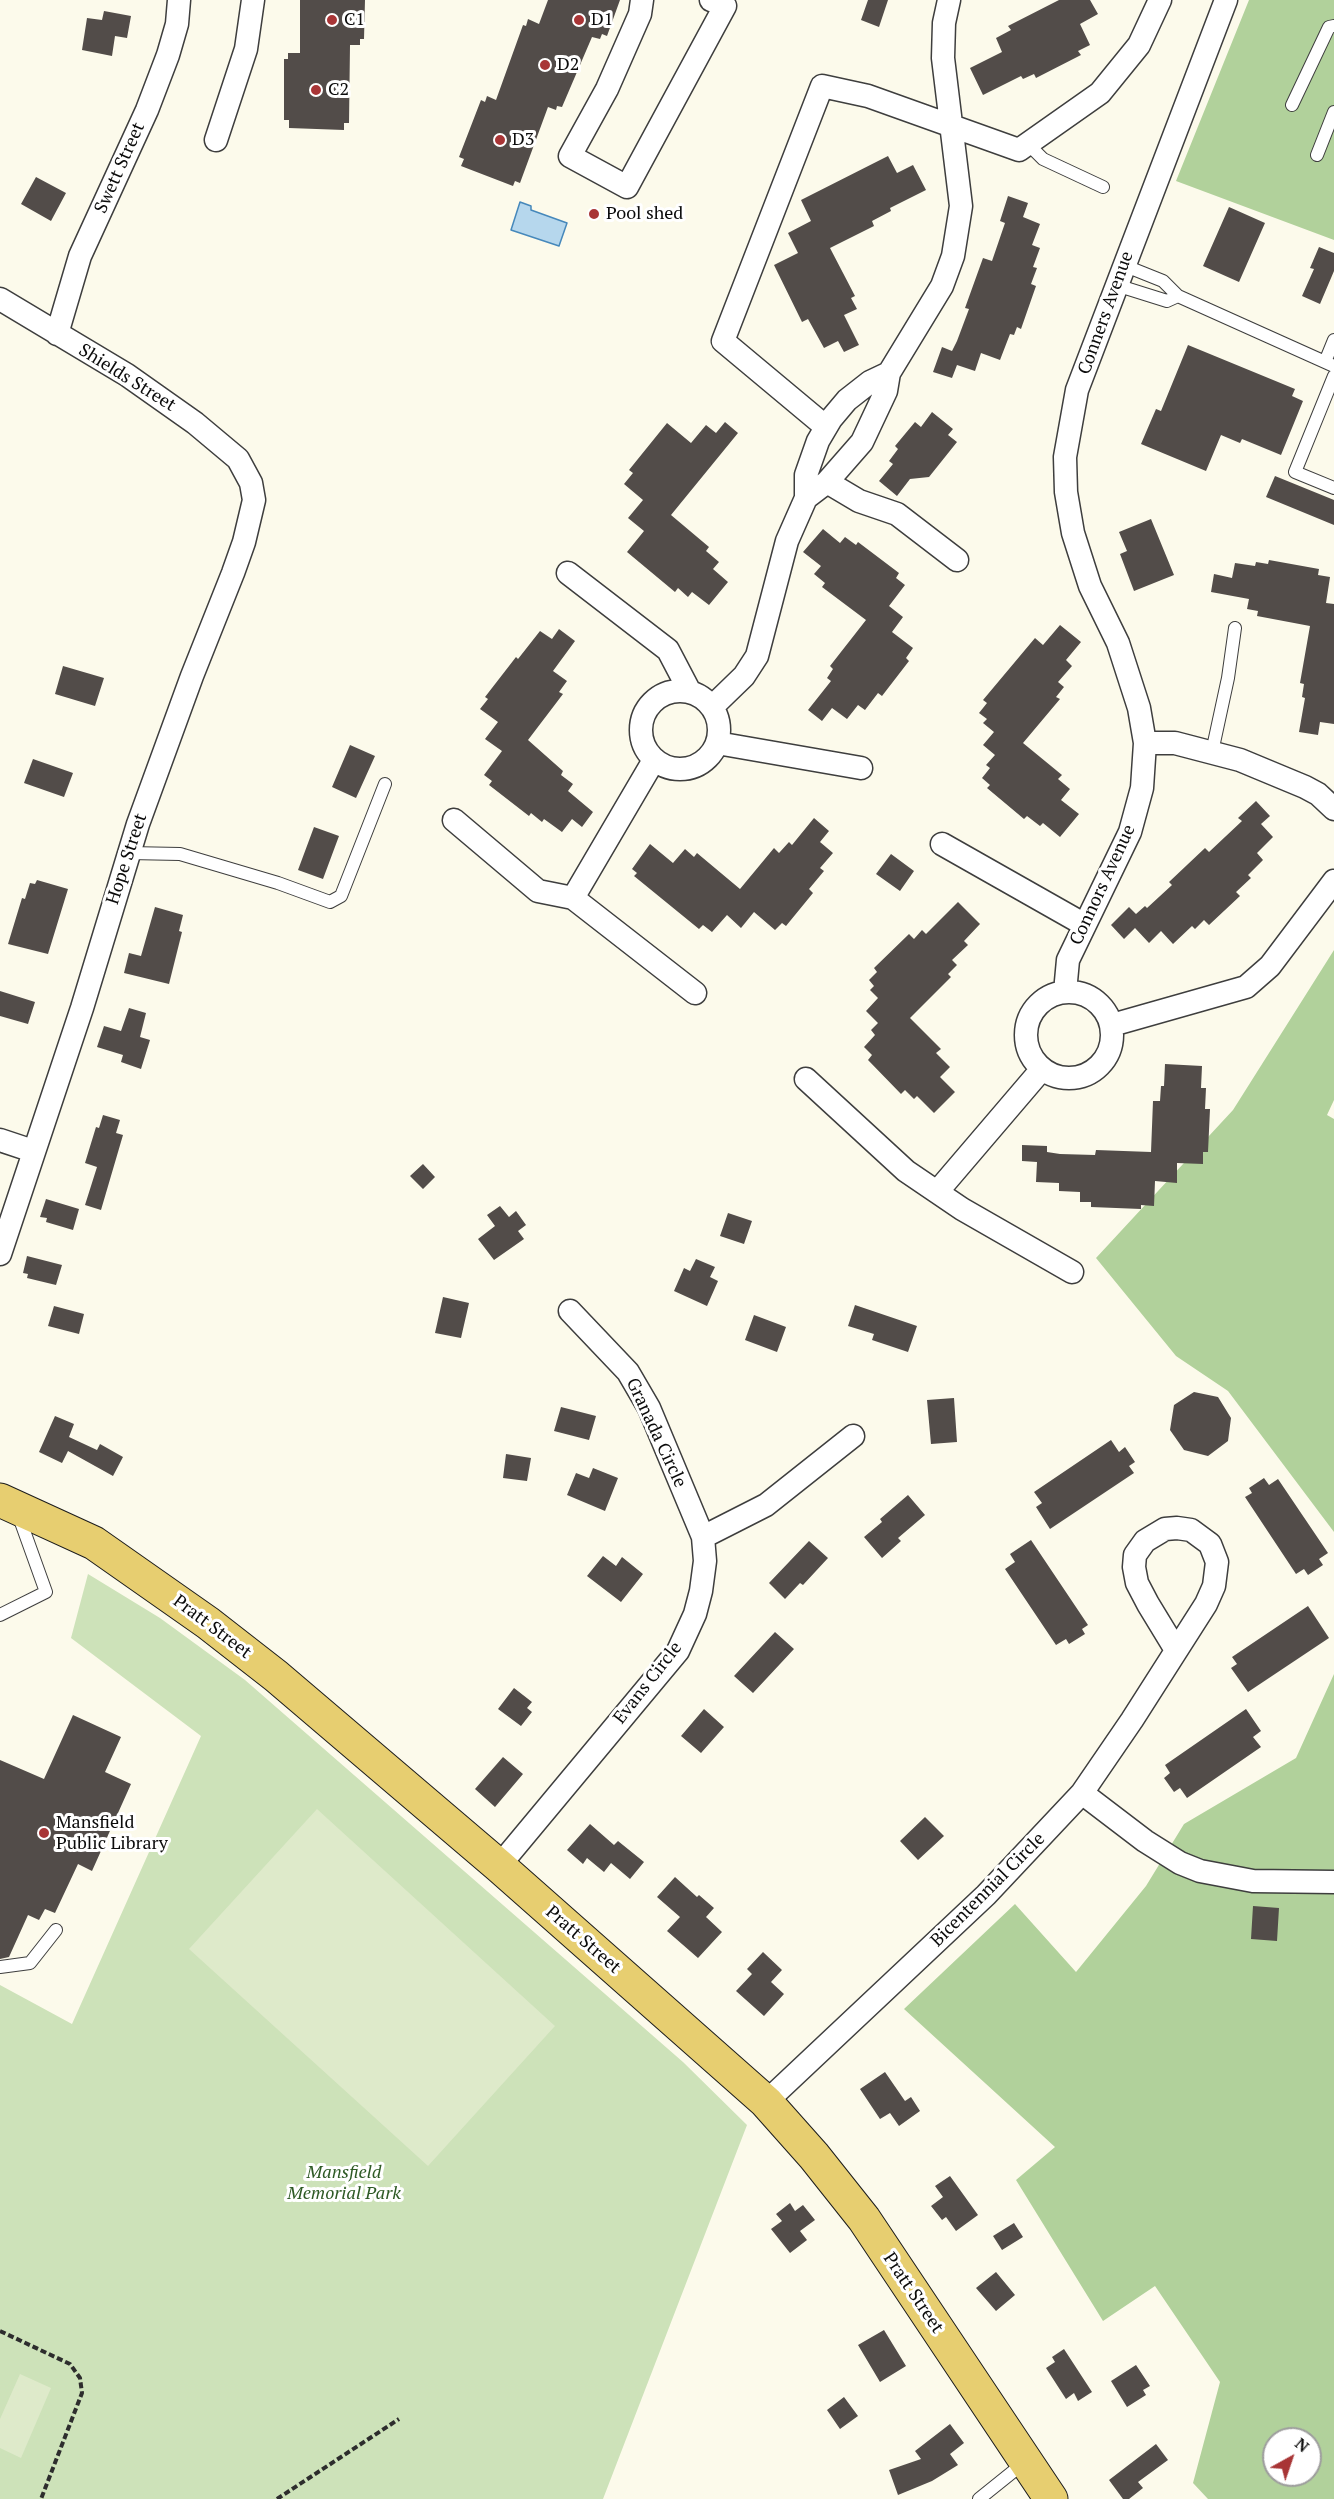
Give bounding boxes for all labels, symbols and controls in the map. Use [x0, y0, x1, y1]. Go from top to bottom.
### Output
place label: C1 [344, 9, 365, 31]
place label: D1 [591, 9, 613, 31]
marker: C1 [325, 13, 339, 27]
marker: D1 [572, 13, 586, 27]
place label: D2 [557, 54, 579, 76]
marker: D2 [538, 58, 552, 72]
place label: C2 [328, 79, 349, 101]
marker: C2 [309, 83, 323, 97]
street label: Swett Street [90, 119, 150, 217]
place label: D3 [512, 129, 534, 151]
marker: D3 [493, 133, 507, 147]
place label: Pool shed [606, 203, 683, 225]
marker: Pool shed [587, 207, 601, 221]
street label: Conners Avenue [1074, 248, 1138, 378]
street label: Shields Street [75, 340, 179, 416]
street label: Hope Street [102, 811, 152, 907]
street label: Connors Avenue [1066, 821, 1140, 949]
street label: Granada Circle [621, 1375, 691, 1491]
street label: Pratt Street [169, 1591, 255, 1663]
street label: Evans Circle [609, 1638, 687, 1728]
place label: Mansfield Public Library [56, 1812, 168, 1854]
marker: Mansfield Public Library [37, 1826, 51, 1840]
street label: Bicentennial Circle [926, 1828, 1050, 1952]
street label: Pratt Street [541, 1902, 625, 1978]
park label: Mansfield Memorial Park [287, 2162, 401, 2204]
street label: Pratt Street [878, 2249, 948, 2337]
north arrow [1262, 2427, 1322, 2487]
text: N [1291, 2432, 1314, 2457]

